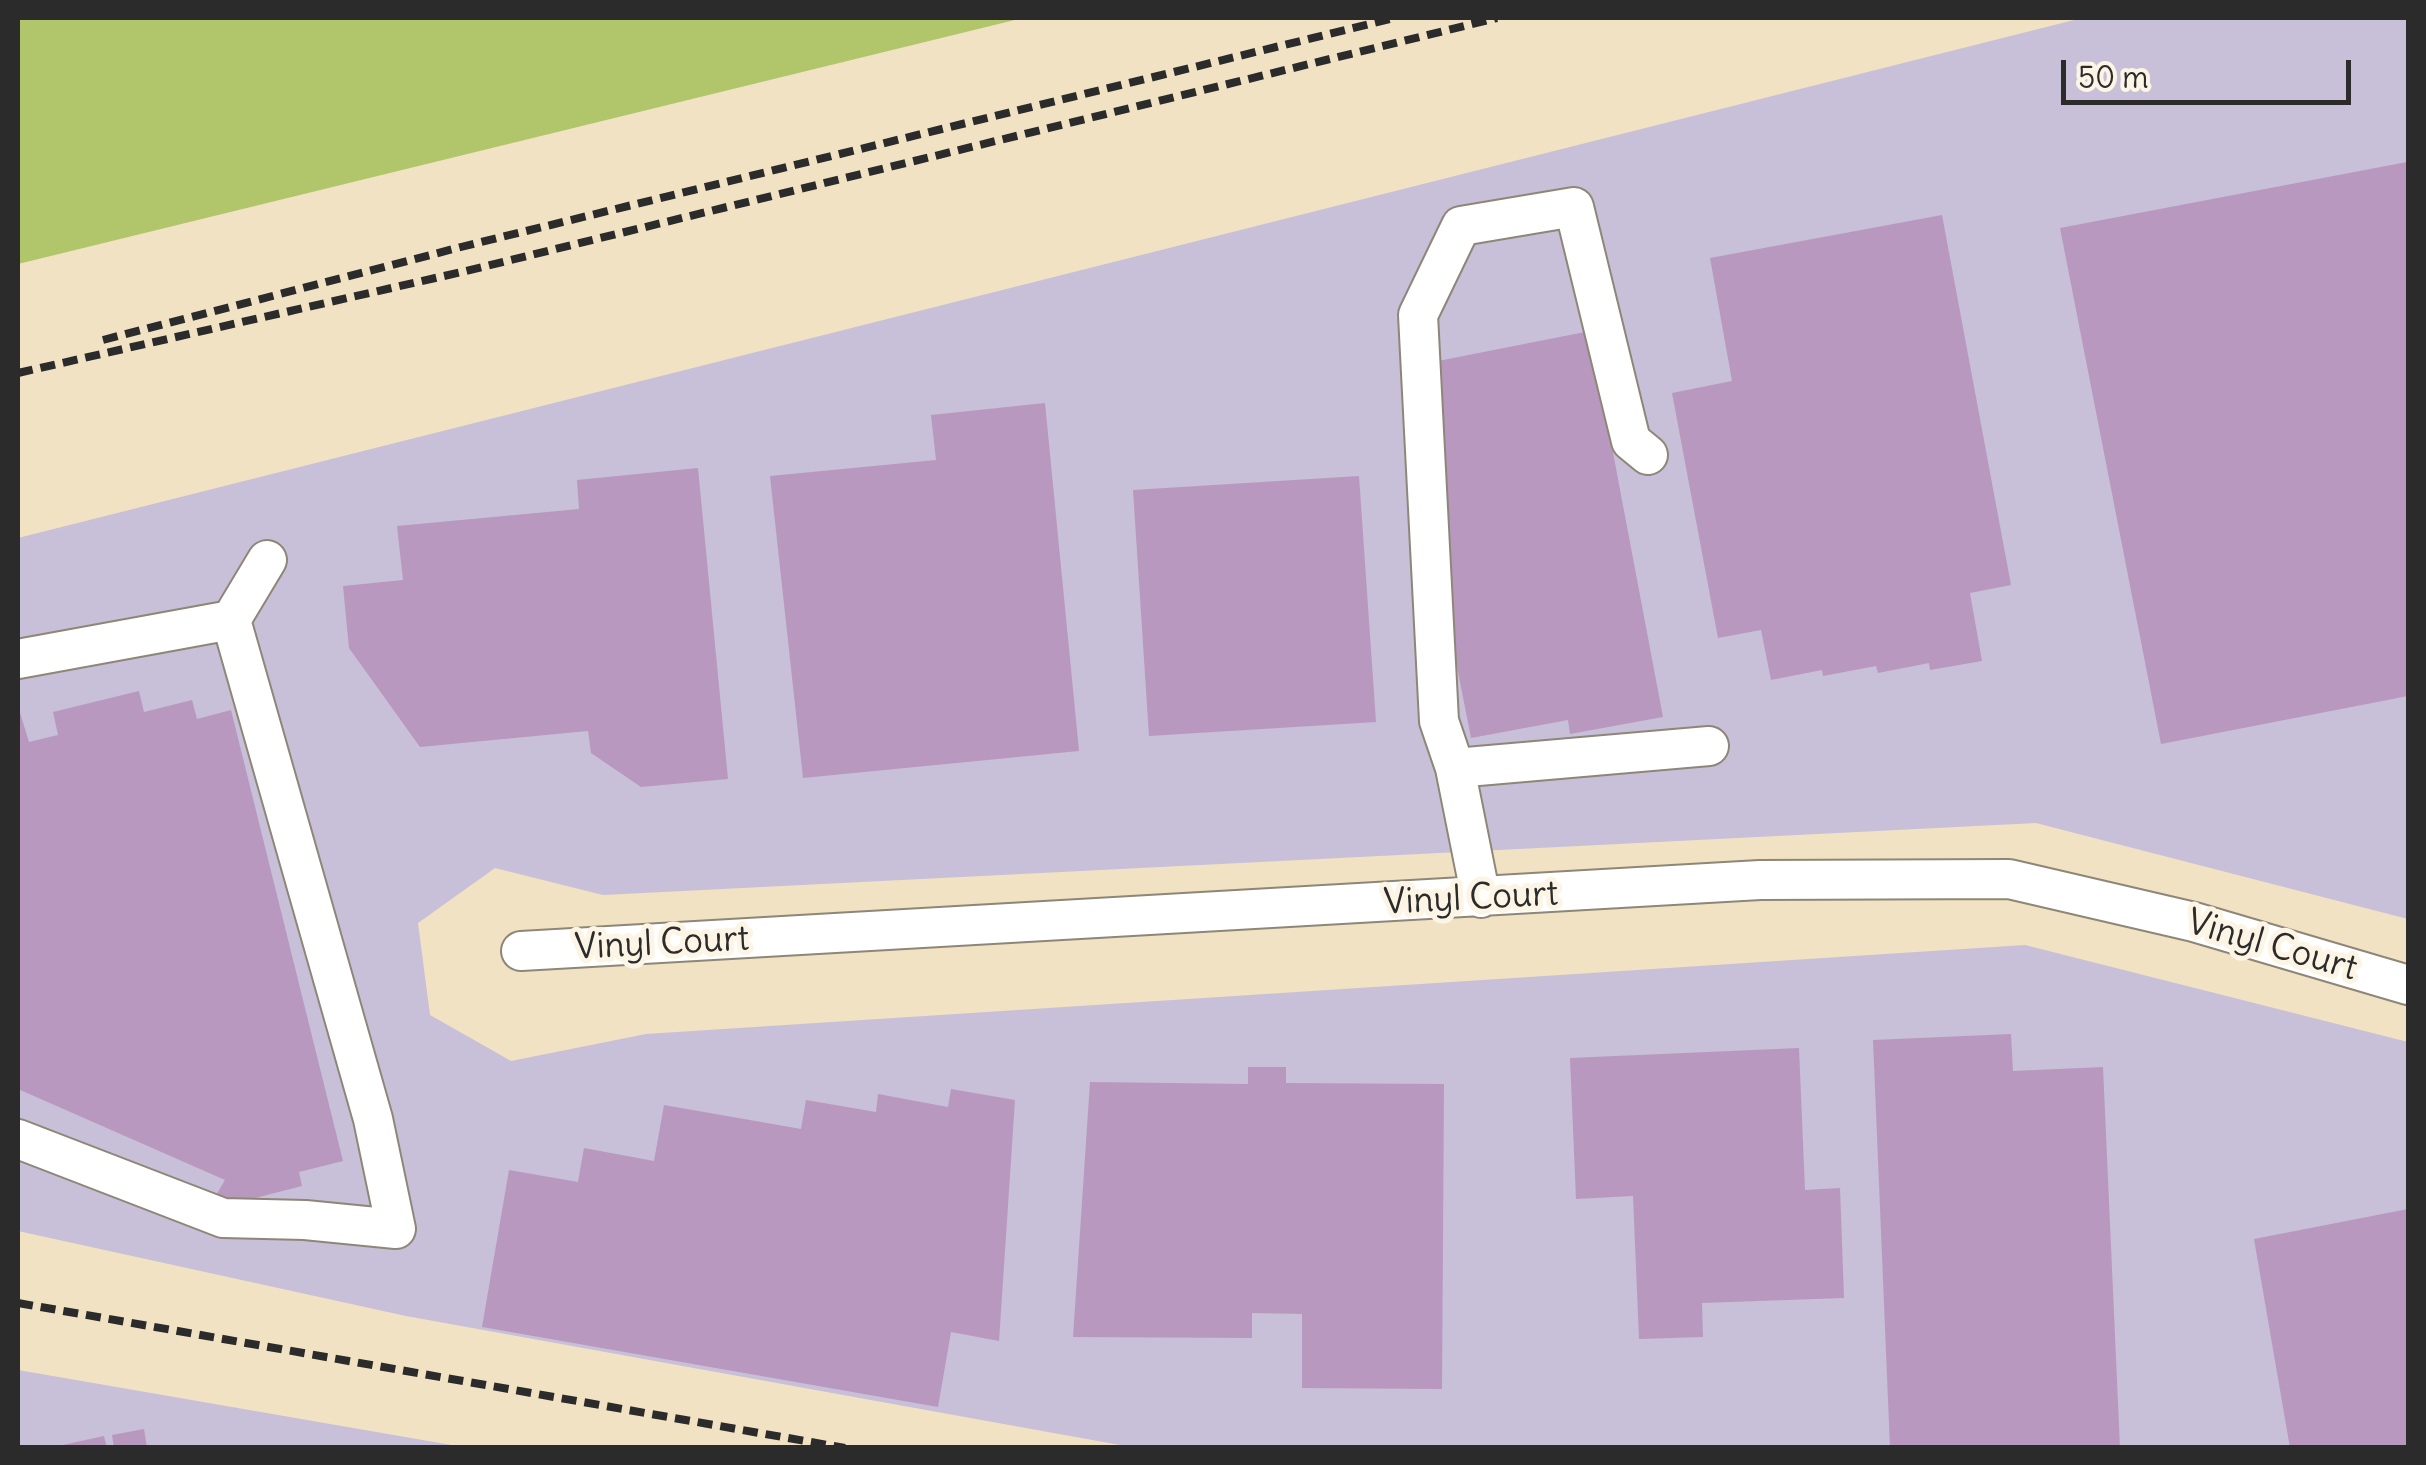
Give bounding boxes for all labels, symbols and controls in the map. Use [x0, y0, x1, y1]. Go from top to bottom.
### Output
scale bar [2066, 40, 2356, 102]
text: 50 m [2078, 58, 2148, 96]
street label: Vinyl Court [1383, 873, 1559, 925]
street label: Vinyl Court [2182, 902, 2362, 990]
street label: Vinyl Court [574, 918, 750, 970]

